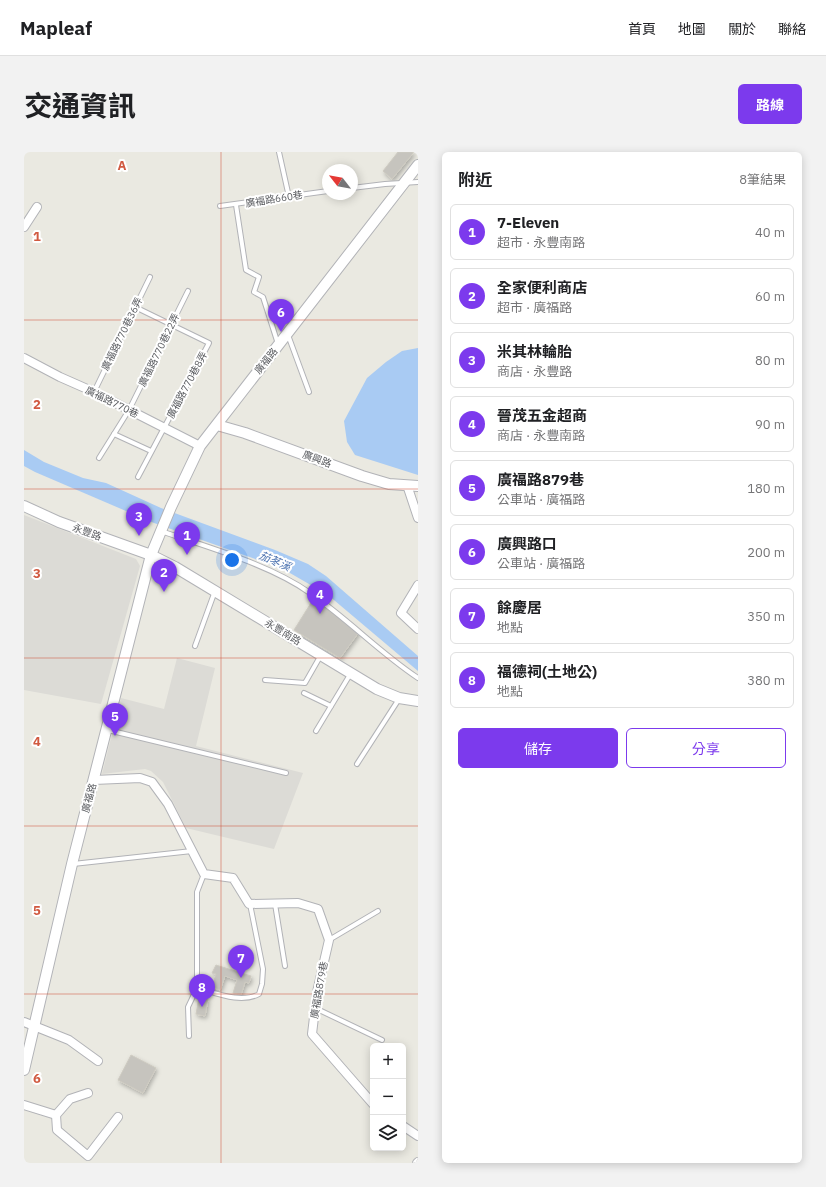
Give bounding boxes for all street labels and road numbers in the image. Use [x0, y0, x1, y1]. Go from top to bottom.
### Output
street label: 廣福路660巷 [244, 188, 304, 210]
street label: 廣福路770巷36弄 [99, 295, 145, 373]
street label: 廣福路770巷22弄 [136, 311, 182, 389]
street label: 廣福路 [252, 345, 280, 377]
street label: 廣福路770巷8弄 [164, 349, 210, 421]
street label: 廣福路770巷 [83, 383, 141, 421]
street label: 廣興路 [301, 448, 333, 470]
street label: 永豐路 [71, 521, 103, 543]
street label: 永豐南路 [263, 616, 303, 648]
street label: 廣福路 [79, 782, 99, 814]
street label: 廣福路879巷 [308, 960, 330, 1020]

